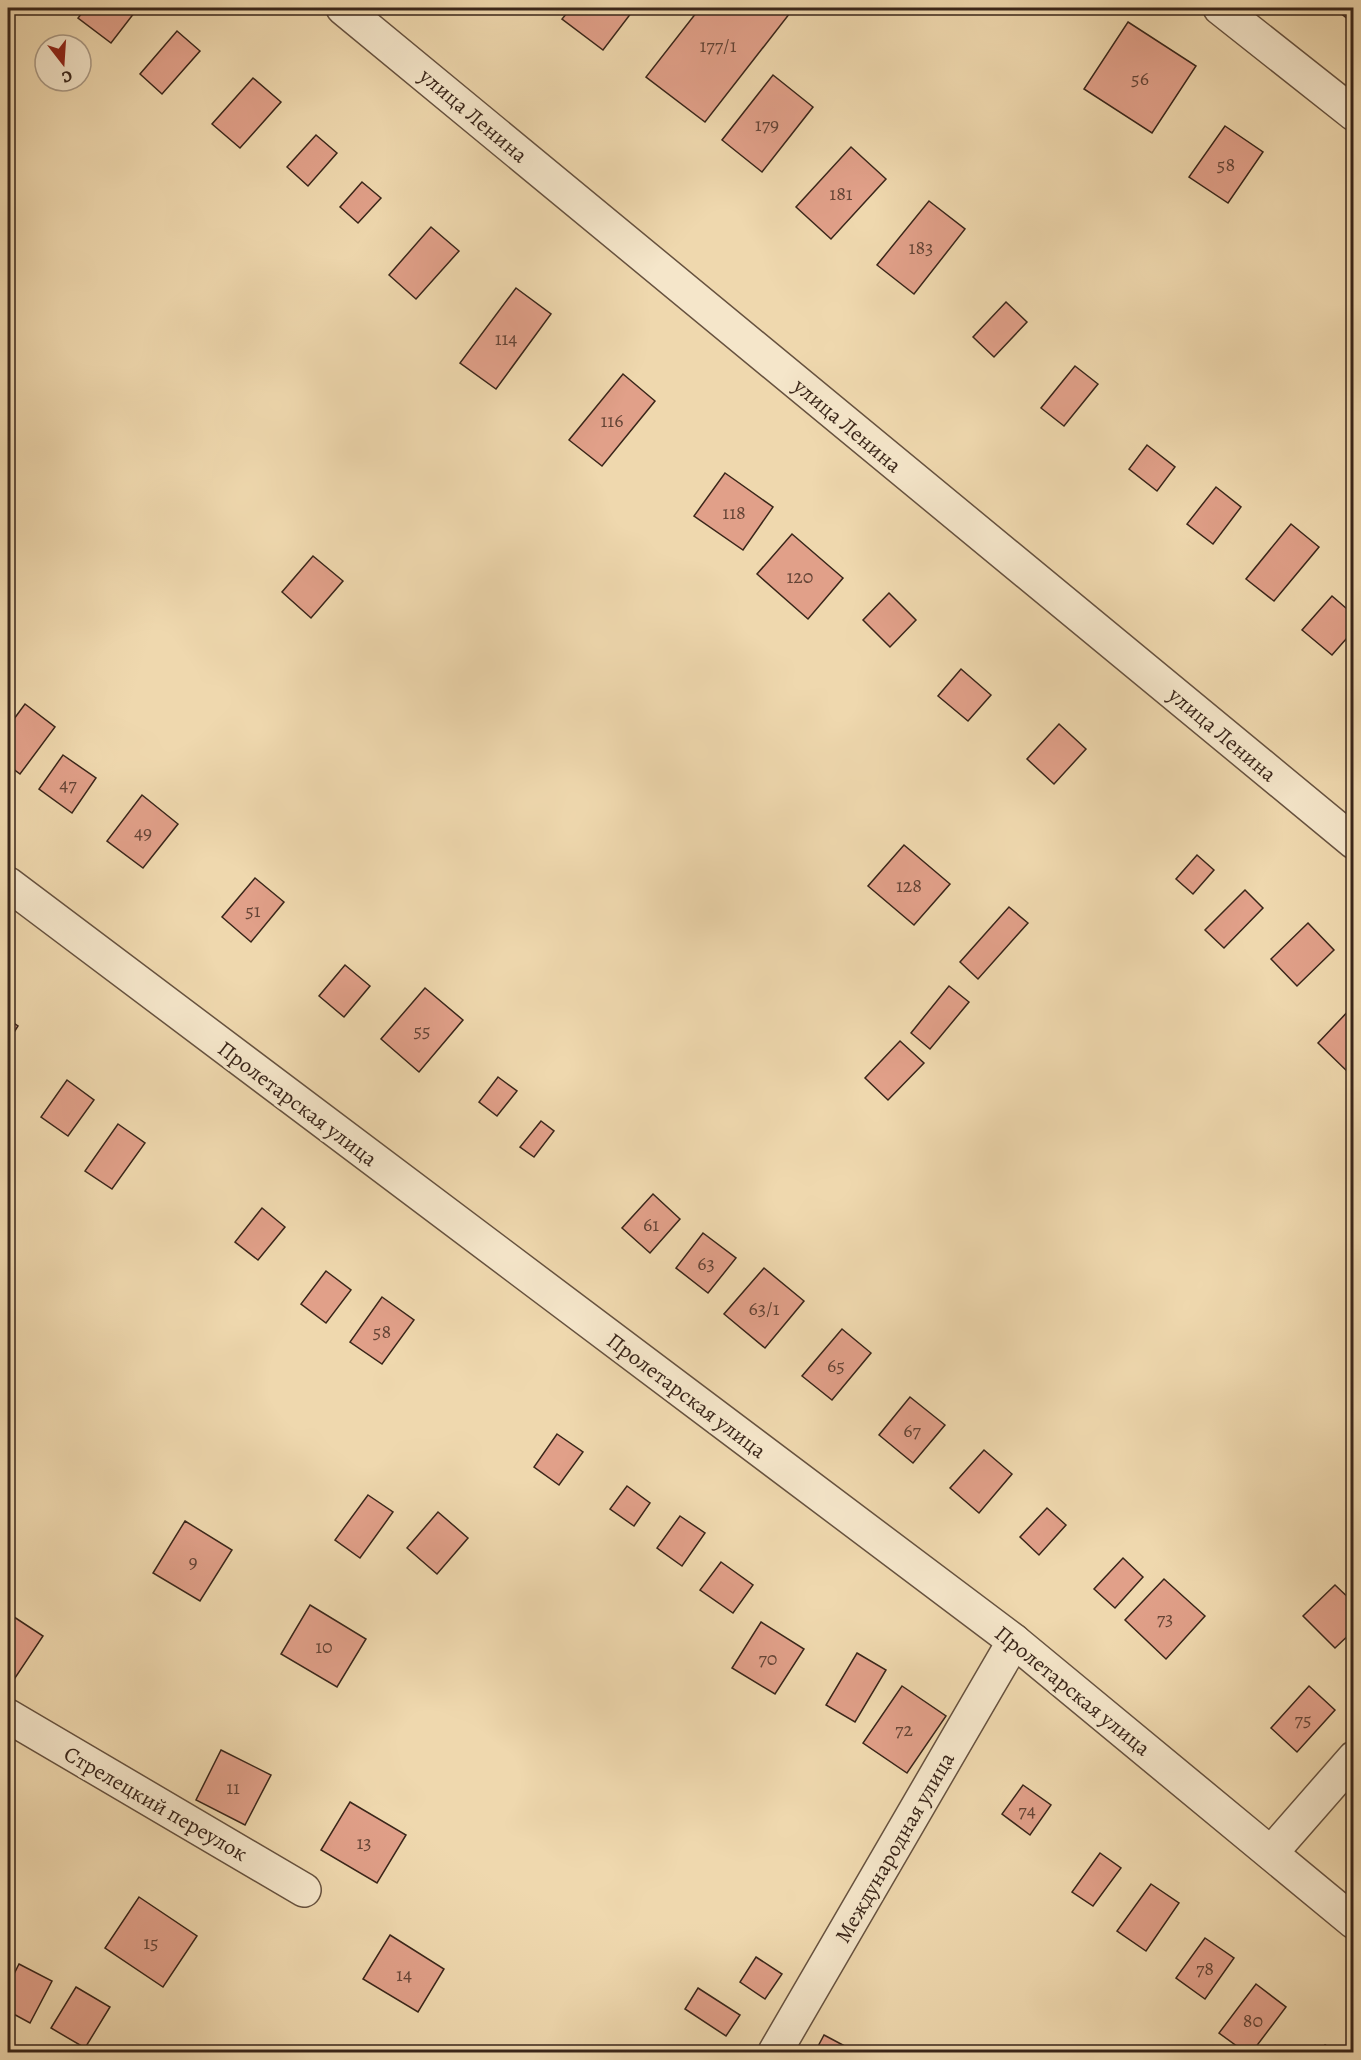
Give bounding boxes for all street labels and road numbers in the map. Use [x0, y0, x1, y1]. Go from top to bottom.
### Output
street label: улица Ленина [412, 61, 535, 171]
street label: улица Ленина [786, 371, 909, 481]
street label: улица Ленина [1161, 680, 1284, 790]
street label: Пролетарская улица [211, 1034, 384, 1174]
street label: Пролетарская улица [600, 1326, 773, 1466]
street label: Пролетарская улица [988, 1619, 1157, 1764]
street label: Стрелецкий переулок [58, 1739, 253, 1869]
street label: Международная улица [828, 1746, 962, 1948]

